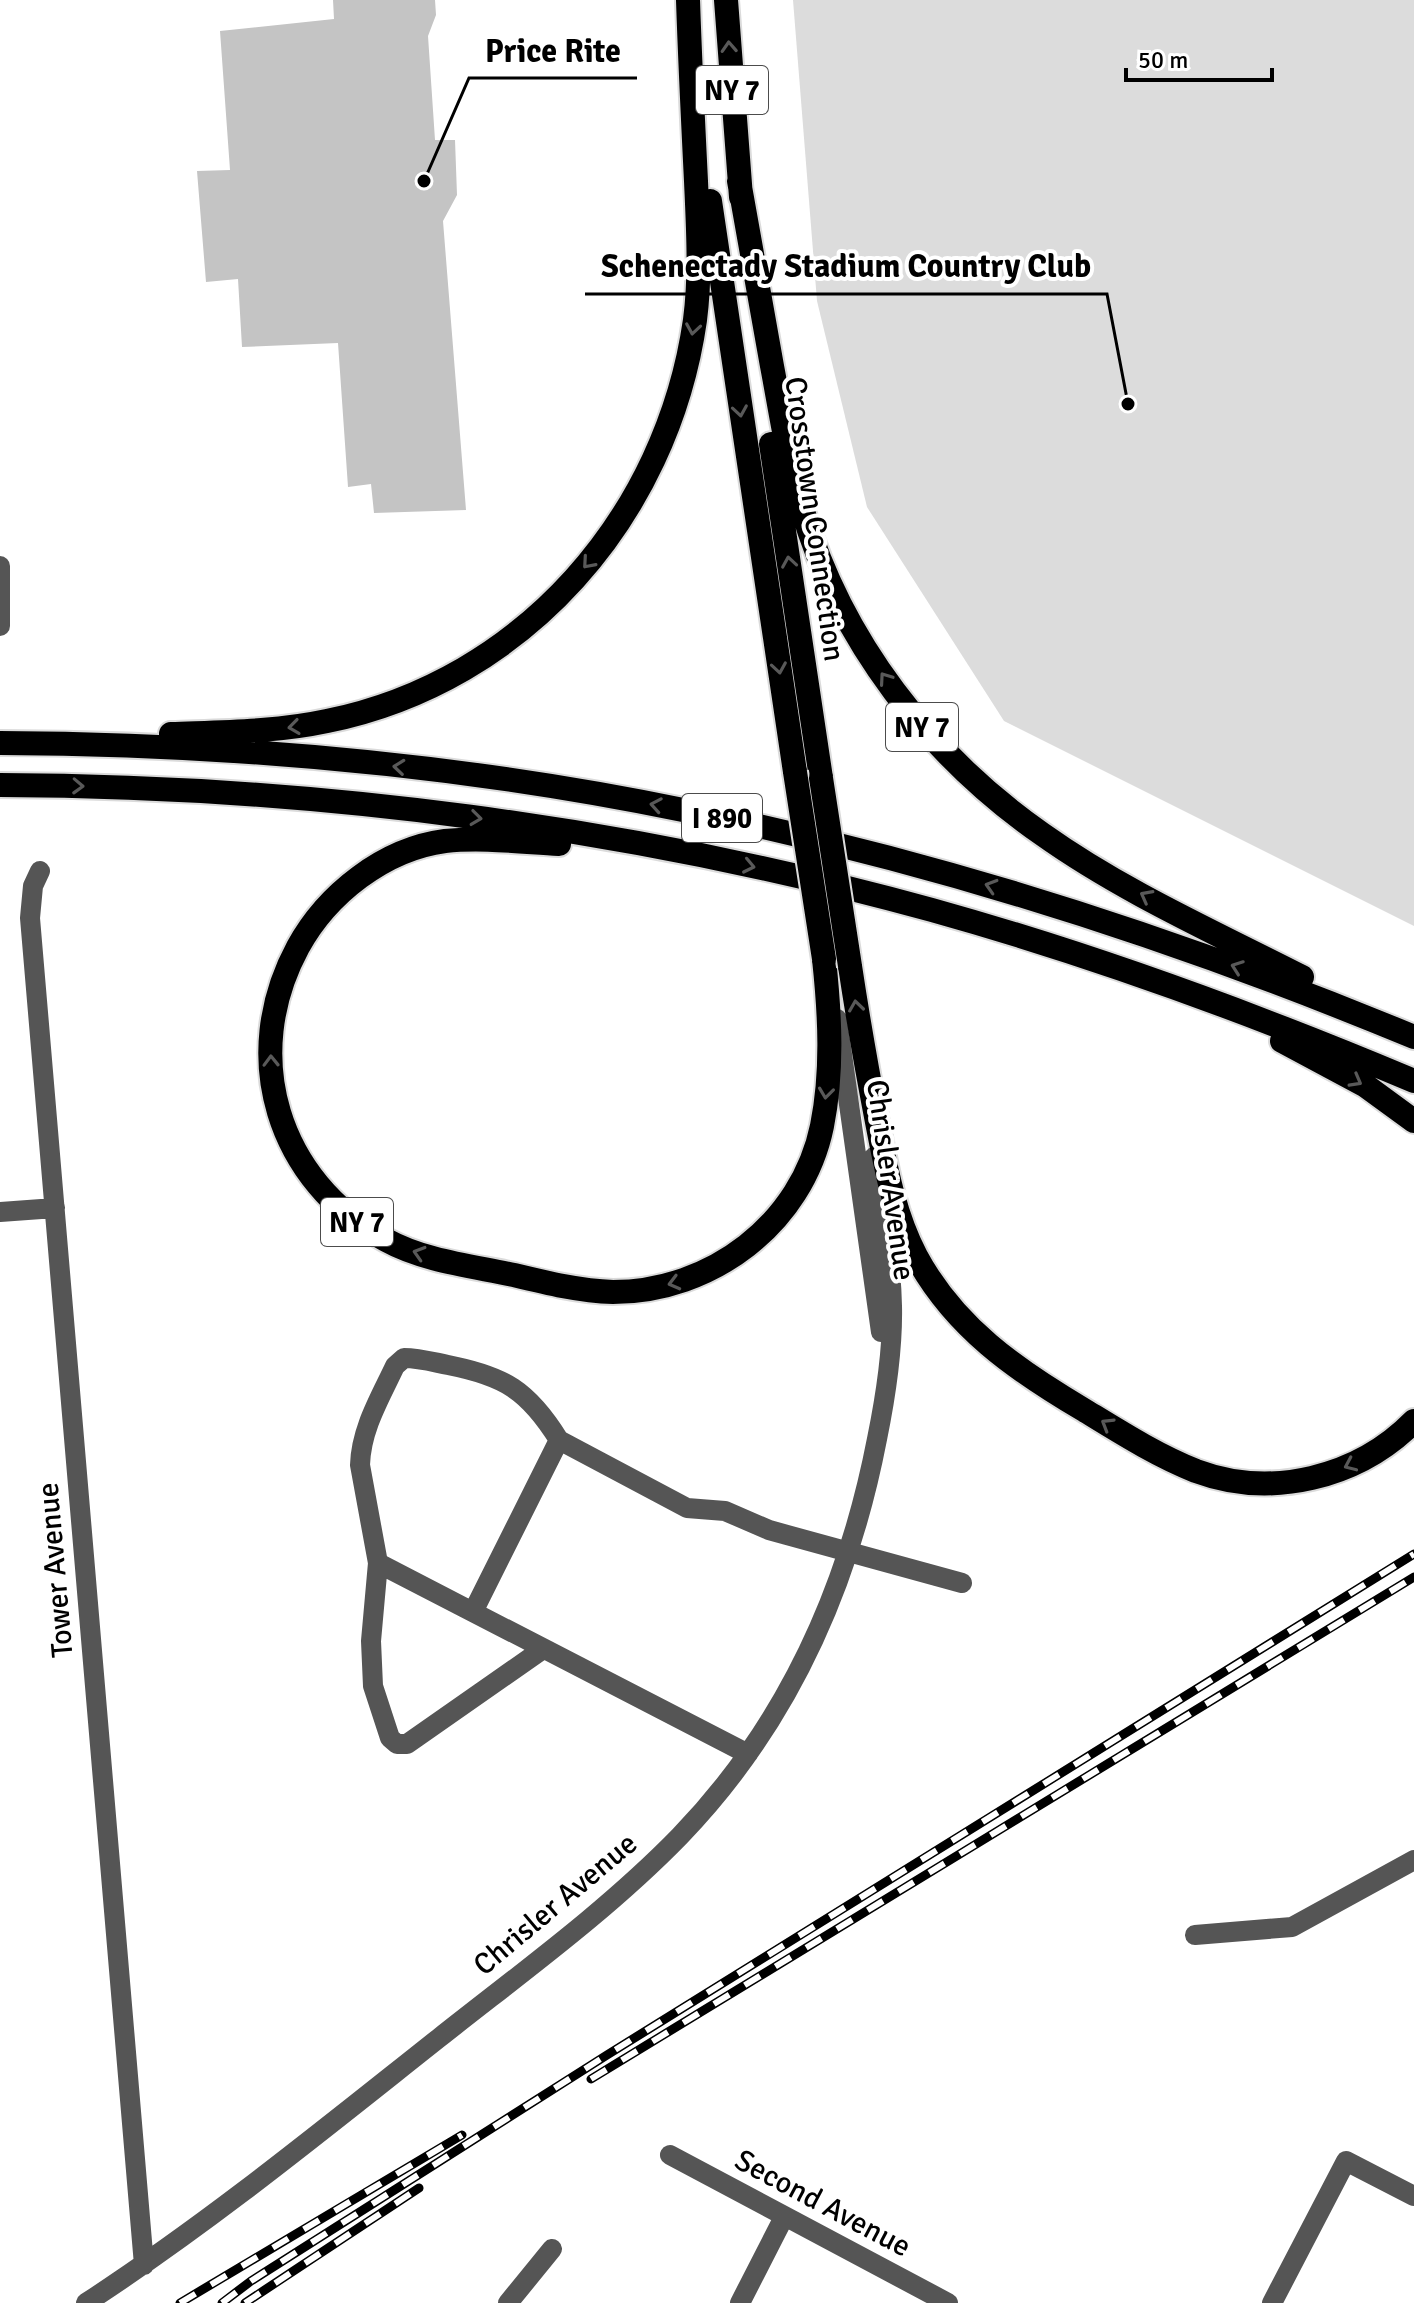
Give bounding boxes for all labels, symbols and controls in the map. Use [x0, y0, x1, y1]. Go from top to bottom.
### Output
callout: Price Rite [469, 22, 637, 78]
text: Price Rite [485, 32, 621, 71]
scale bar [1126, 32, 1272, 82]
one-way arrow [721, 40, 738, 53]
text: 50 m [1138, 45, 1188, 75]
road number: NY 7 [696, 66, 768, 114]
callout: Schenectady Stadium Country Club [585, 238, 1107, 294]
text: Schenectady Stadium Country Club [601, 247, 1091, 286]
one-way arrow [685, 323, 702, 336]
street label: Crosstown Connection [776, 374, 853, 664]
one-way arrow [731, 404, 748, 418]
one-way arrow [583, 554, 598, 568]
one-way arrow [781, 555, 798, 569]
one-way arrow [770, 661, 787, 675]
one-way arrow [880, 673, 895, 687]
road number: NY 7 [886, 703, 958, 751]
one-way arrow [288, 718, 301, 735]
one-way arrow [392, 759, 405, 776]
one-way arrow [72, 777, 85, 794]
road number: I 890 [682, 794, 762, 842]
one-way arrow [650, 797, 663, 814]
one-way arrow [470, 810, 483, 827]
one-way arrow [742, 857, 756, 874]
one-way arrow [984, 879, 998, 895]
one-way arrow [1140, 891, 1154, 906]
one-way arrow [1231, 960, 1245, 977]
one-way arrow [848, 999, 865, 1013]
one-way arrow [262, 1054, 280, 1066]
one-way arrow [1348, 1071, 1362, 1086]
street label: Chrisler Avenue [858, 1077, 923, 1283]
one-way arrow [818, 1087, 835, 1100]
road number: NY 7 [321, 1198, 393, 1246]
one-way arrow [413, 1246, 427, 1262]
one-way arrow [668, 1274, 682, 1291]
one-way arrow [1101, 1418, 1116, 1433]
one-way arrow [1344, 1455, 1359, 1471]
street label: Tower Avenue [29, 1481, 82, 1659]
street label: Chrisler Avenue [466, 1825, 645, 1984]
street label: Second Avenue [728, 2142, 917, 2265]

